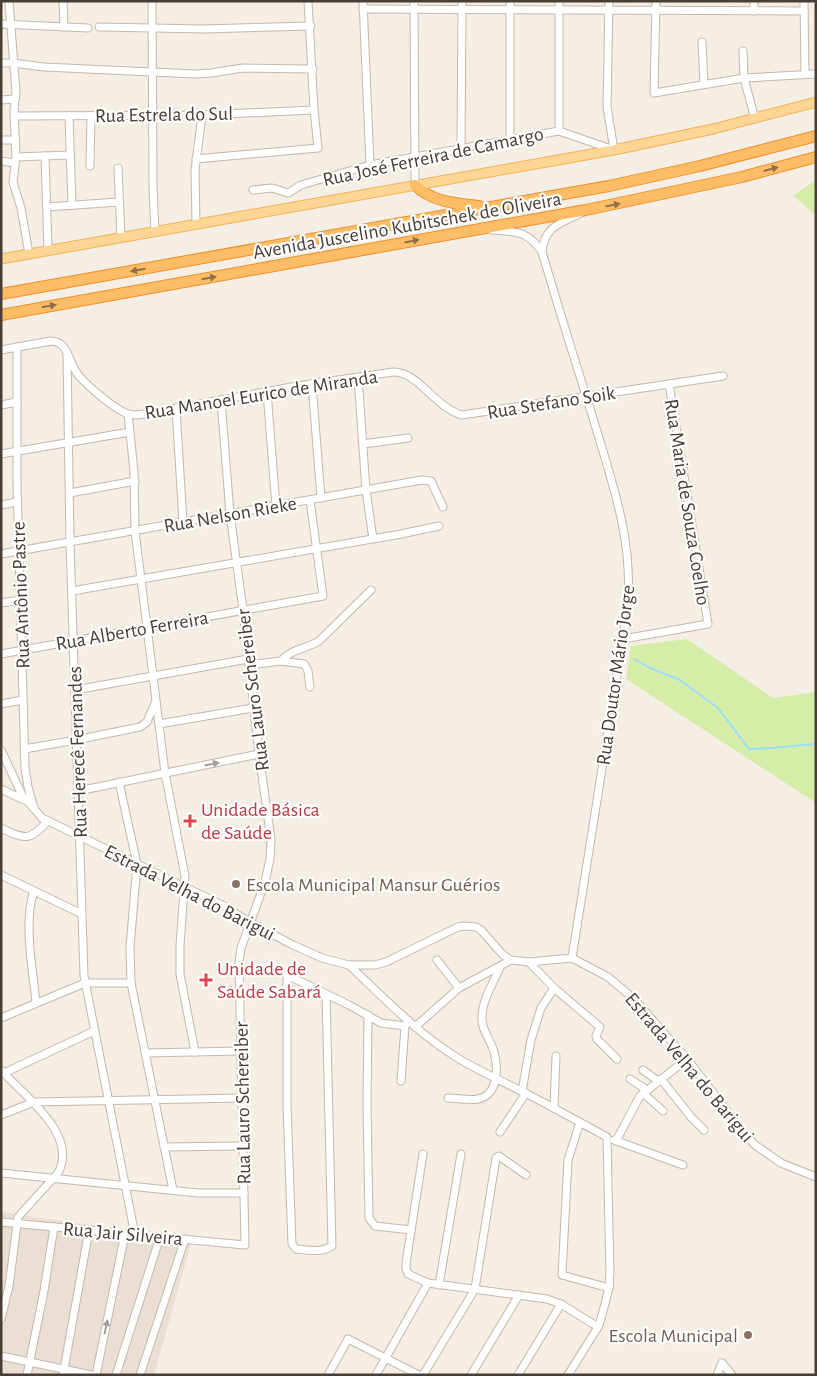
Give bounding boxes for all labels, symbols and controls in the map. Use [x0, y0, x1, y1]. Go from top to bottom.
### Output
street label: Rua Estrela do Sul [95, 104, 233, 126]
street label: Rua José Ferreira de Camargo [321, 124, 545, 190]
one-way arrow [764, 165, 779, 173]
street label: Avenida Juscelino Kubitschek de Oliveira [251, 189, 563, 263]
one-way arrow [605, 201, 620, 209]
one-way arrow [404, 237, 420, 245]
one-way arrow [130, 266, 146, 274]
one-way arrow [202, 273, 218, 281]
one-way arrow [42, 302, 58, 310]
street label: Rua Manoel Eurico de Miranda [143, 367, 379, 423]
street label: Rua Stefano Soik [486, 383, 617, 423]
street label: Rua Maria de Souza Coelho [661, 397, 713, 607]
street label: Rua Nelson Rieke [162, 493, 298, 537]
street label: Rua Antônio Pastre [8, 521, 34, 669]
street label: Rua Doutor Mário Jorge [593, 584, 639, 767]
street label: Rua Lauro Schereiber [233, 607, 273, 772]
street label: Rua Alberto Ferreira [54, 608, 210, 654]
street label: Rua Herecê Fernandes [65, 666, 91, 838]
one-way arrow [204, 760, 219, 768]
place label: Unidade Básica de Saúde [201, 800, 320, 843]
marker: Unidade Básica de Saúde [183, 814, 197, 828]
street label: Estrada Velha do Barigui [101, 841, 278, 945]
place label: Escola Municipal Mansur Guérios [246, 875, 500, 895]
marker: Escola Municipal Mansur Guérios [230, 878, 242, 890]
place label: Unidade de Saúde Sabará [217, 959, 321, 1002]
marker: Unidade de Saúde Sabará [199, 973, 213, 987]
street label: Estrada Velha do Barigui [621, 989, 758, 1146]
street label: Rua Lauro Schereiber [232, 1021, 254, 1185]
street label: Rua Jair Silveira [62, 1219, 184, 1249]
one-way arrow [103, 1319, 111, 1335]
place label: Escola Municipal [609, 1326, 738, 1346]
marker: Escola Municipal [742, 1329, 754, 1341]

